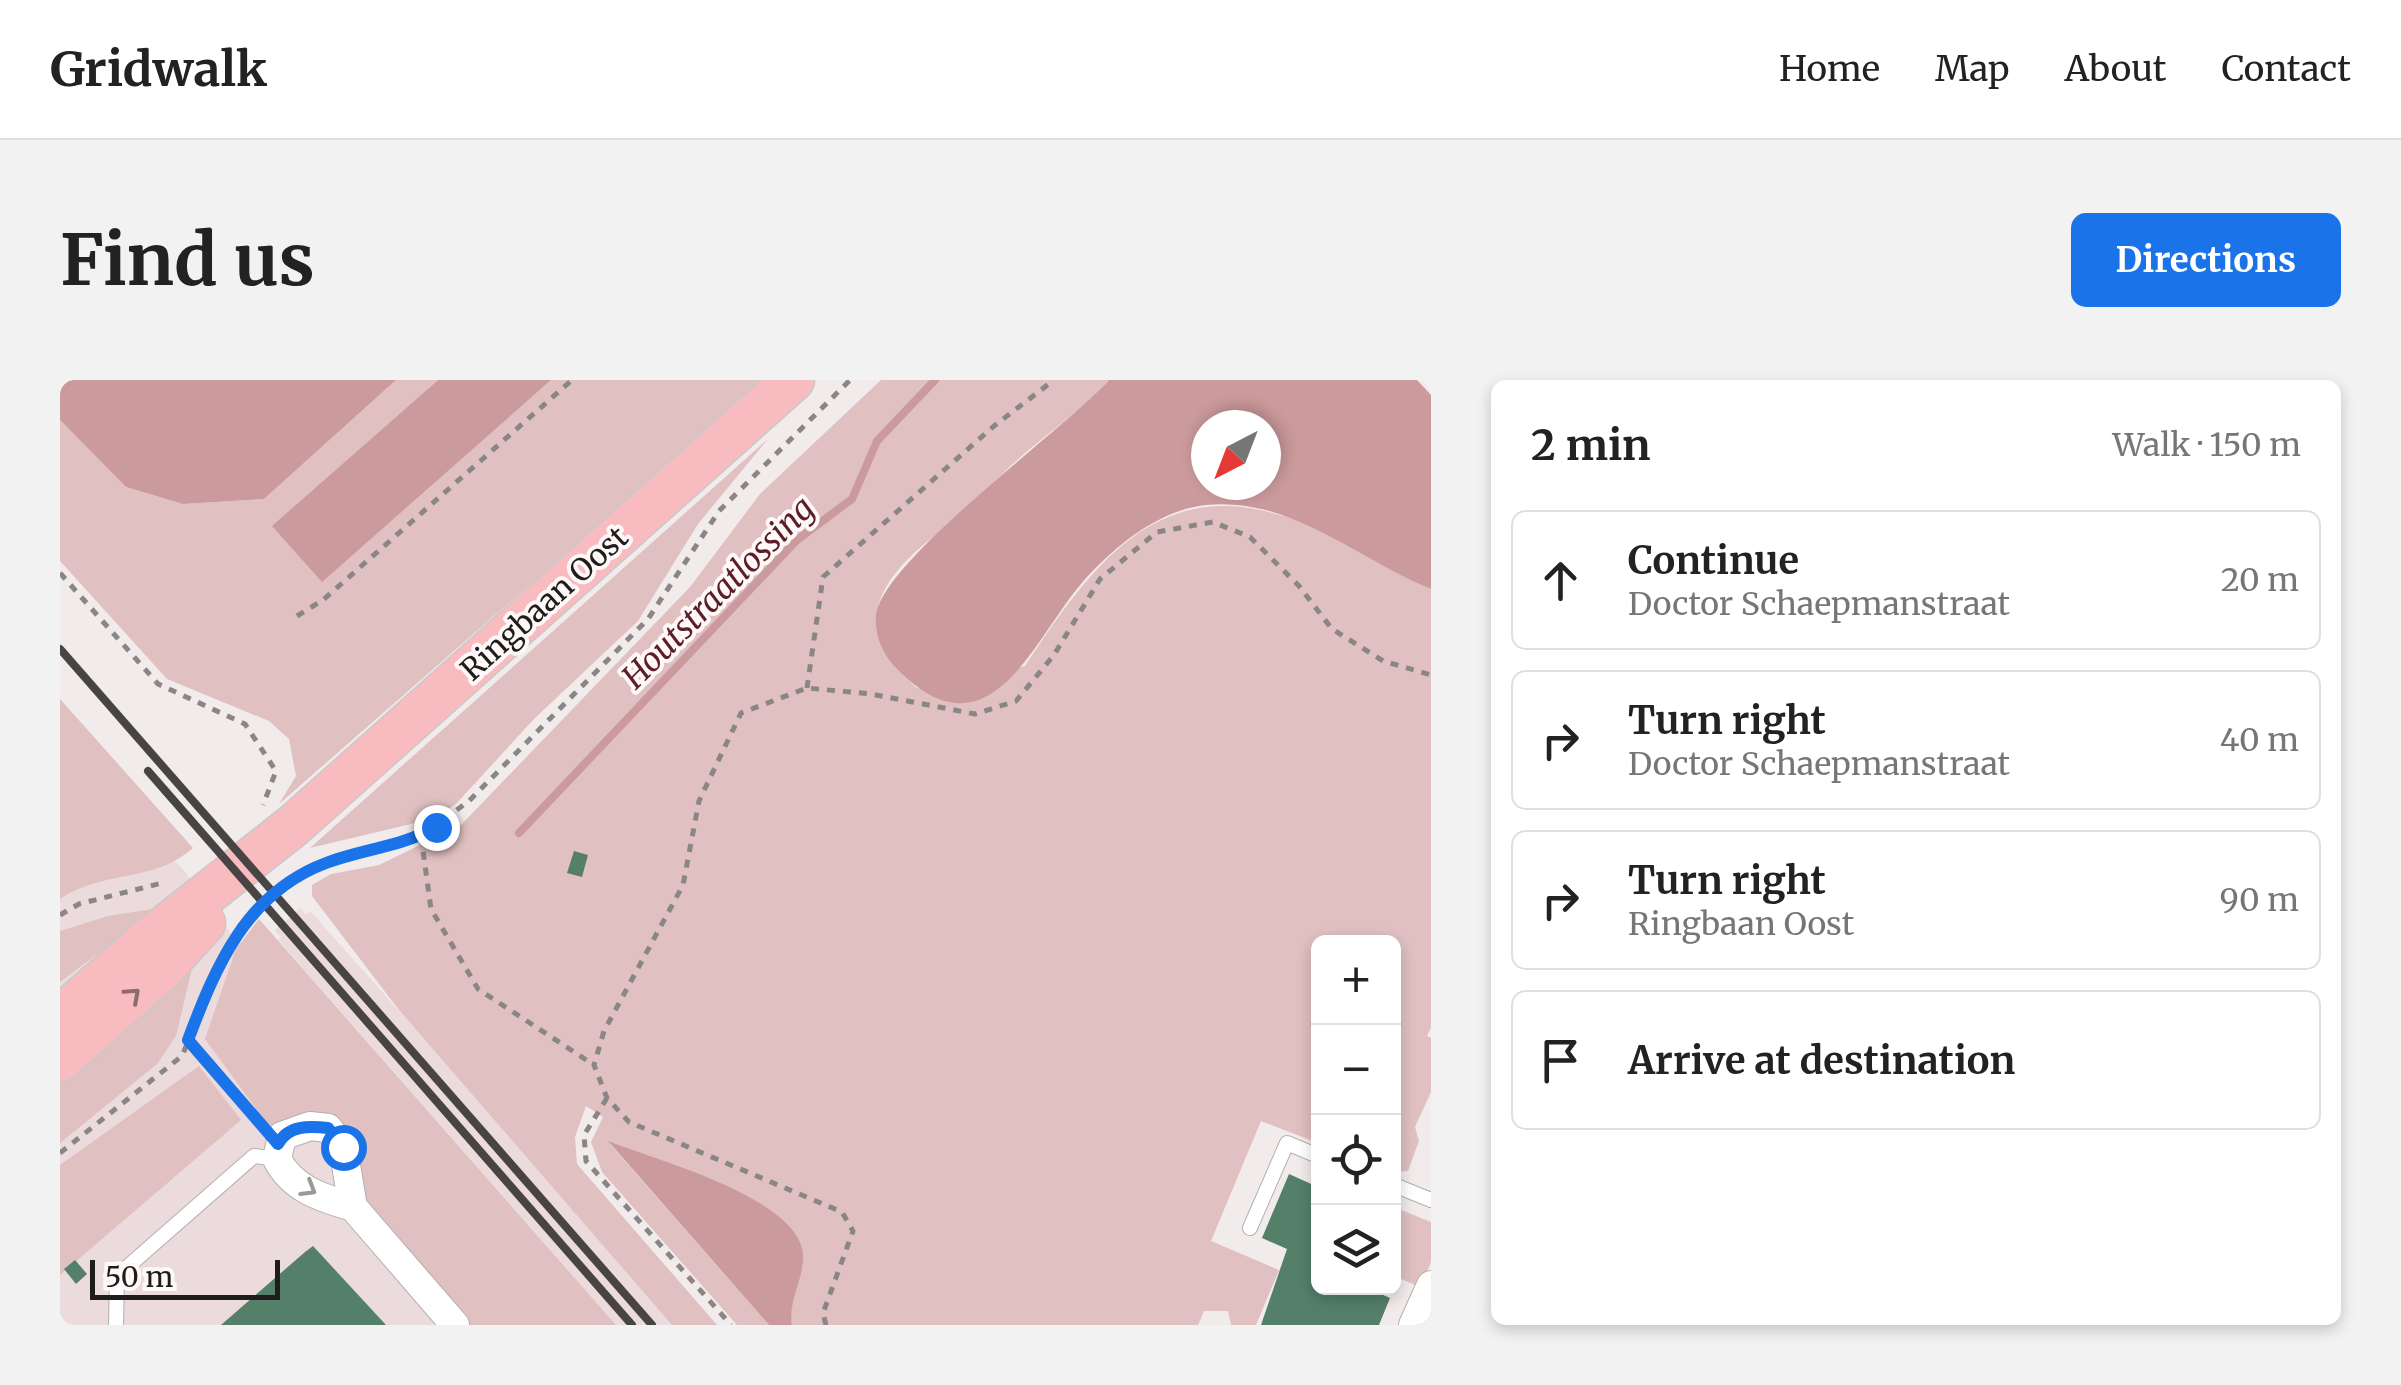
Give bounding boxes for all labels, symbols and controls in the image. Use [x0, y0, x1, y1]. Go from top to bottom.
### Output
text: Gridwalk [50, 39, 267, 99]
text: Home [1779, 47, 1880, 91]
text: Map [1935, 47, 2010, 91]
text: About [2065, 47, 2166, 91]
text: Contact [2221, 47, 2351, 91]
button: Directions [2071, 213, 2341, 307]
text: Find us [60, 216, 315, 304]
north arrow [1191, 410, 1281, 500]
text: 2 min [1531, 419, 1651, 471]
text: Walk · 150 m [2112, 425, 2301, 465]
water label: Houtstraatlossing [613, 489, 822, 698]
street label: Ringbaan Oost [452, 518, 636, 688]
text: Continue [1628, 537, 1799, 584]
icon: ahead [1533, 553, 1588, 608]
text: 20 m [2221, 560, 2299, 600]
text: Doctor Schaepmanstraat [1628, 584, 2010, 624]
text: Turn right [1628, 697, 1826, 744]
icon: right [1533, 713, 1588, 768]
text: 40 m [2220, 720, 2299, 760]
text: Doctor Schaepmanstraat [1628, 744, 2010, 784]
route end [414, 805, 460, 851]
text: Turn right [1628, 857, 1826, 904]
icon: right [1533, 873, 1588, 928]
text: 90 m [2220, 880, 2299, 920]
text: Ringbaan Oost [1628, 904, 1854, 944]
map controls [1311, 935, 1401, 1295]
button: + [1311, 935, 1401, 1025]
one-way arrow [121, 989, 140, 1007]
button: − [1311, 1025, 1401, 1115]
icon: arrive [1533, 1033, 1588, 1088]
text: Arrive at destination [1628, 1037, 2015, 1084]
button: locate [1311, 1115, 1401, 1205]
route start [321, 1125, 367, 1171]
one-way arrow [298, 1177, 316, 1196]
button: layers [1311, 1205, 1401, 1295]
scale bar [90, 1255, 280, 1300]
text: 50 m [105, 1259, 173, 1295]

